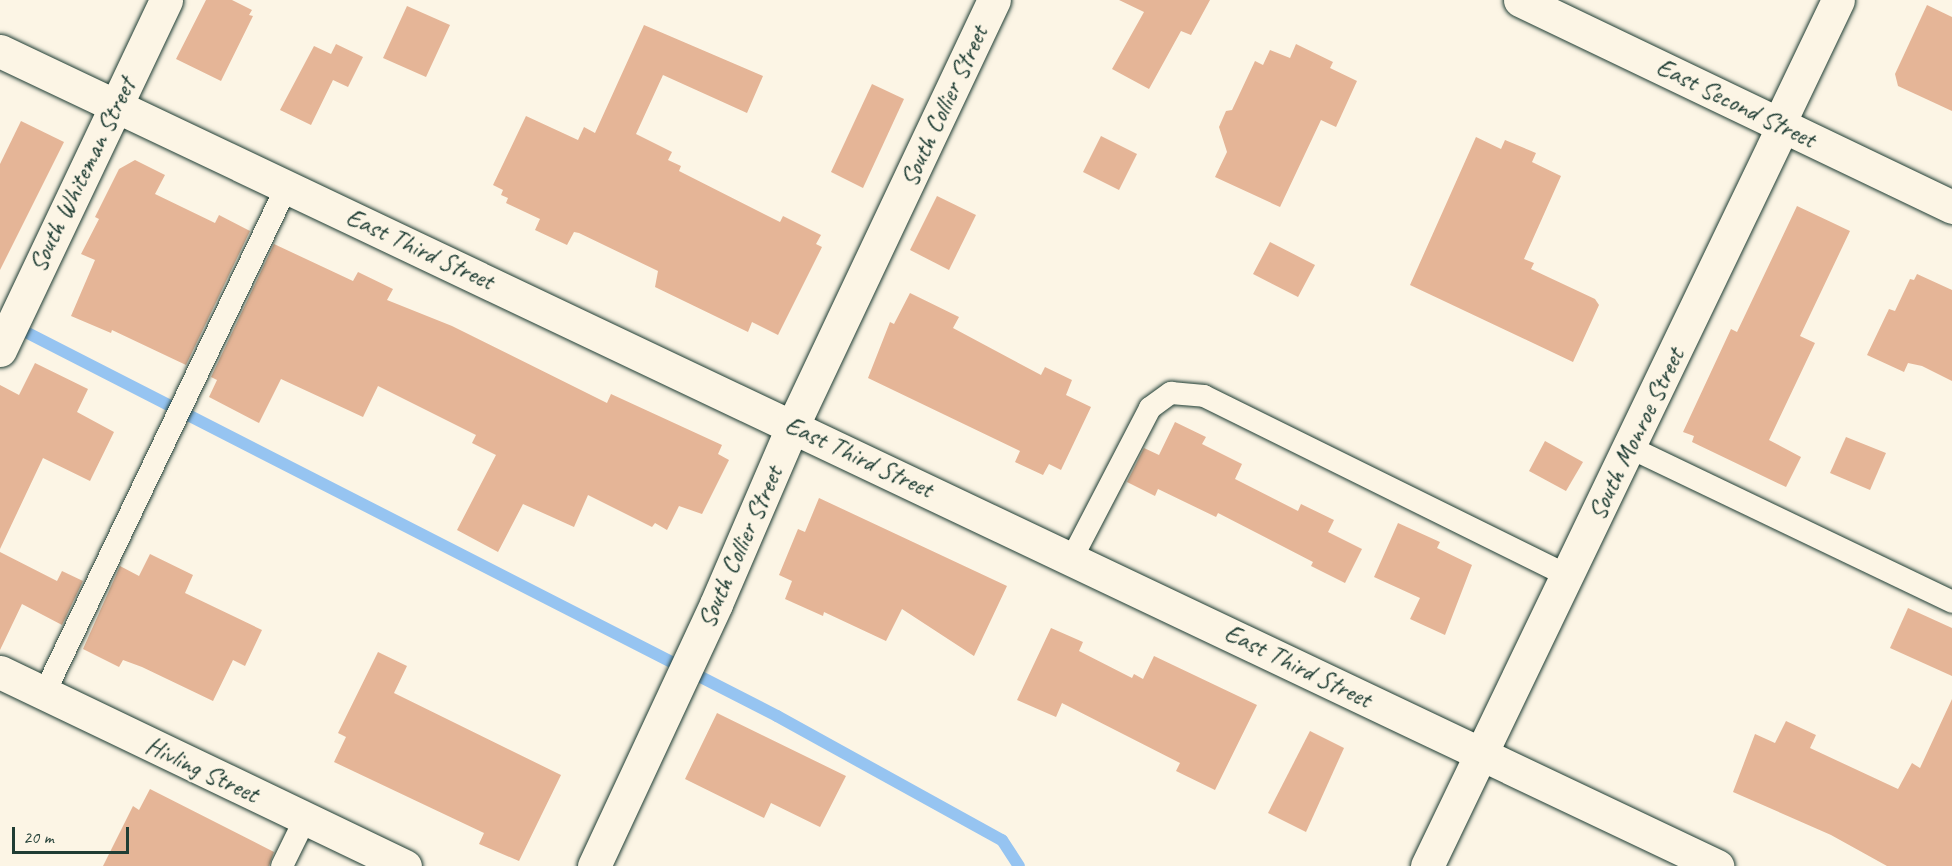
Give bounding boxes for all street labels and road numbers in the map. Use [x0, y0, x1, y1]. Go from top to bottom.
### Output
street label: South Collier Street [893, 21, 995, 191]
street label: East Second Street [1652, 51, 1820, 155]
street label: South Whiteman Street [22, 73, 142, 277]
street label: East Third Street [341, 201, 499, 297]
street label: South Monroe Street [1581, 343, 1691, 525]
street label: East Third Street [780, 409, 938, 505]
street label: South Collier Street [690, 461, 790, 633]
street label: East Third Street [1219, 617, 1377, 715]
street label: Hivling Street [140, 730, 264, 810]

